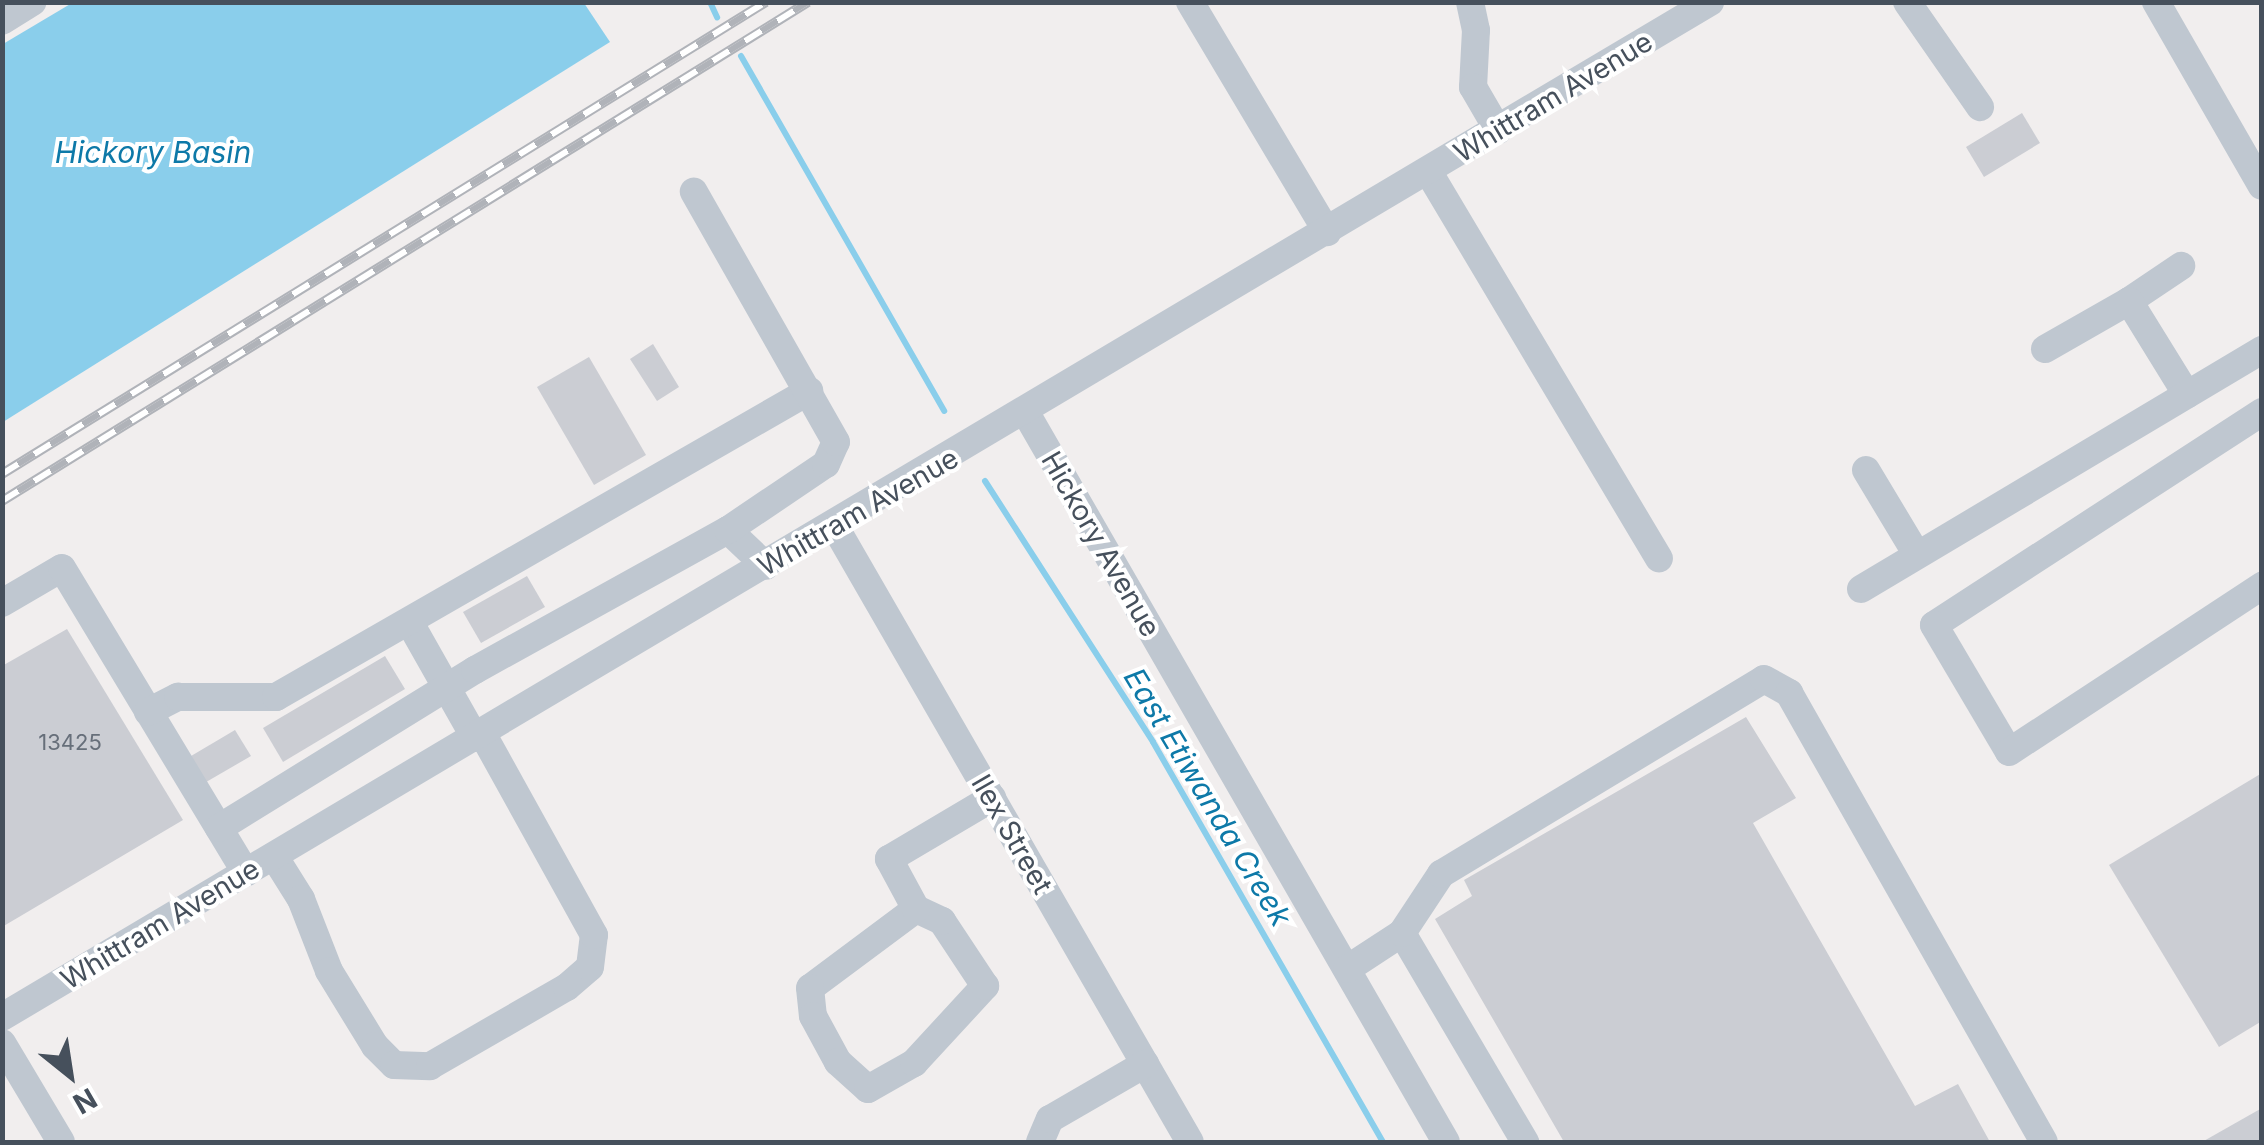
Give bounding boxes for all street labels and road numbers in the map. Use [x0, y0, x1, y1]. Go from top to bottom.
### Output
street label: Whittram Avenue [1448, 25, 1658, 169]
street label: Whittram Avenue [752, 441, 964, 583]
street label: Hickory Avenue [1034, 446, 1168, 642]
street label: Ilex Street [964, 768, 1060, 900]
street label: Whittram Avenue [55, 852, 265, 996]

